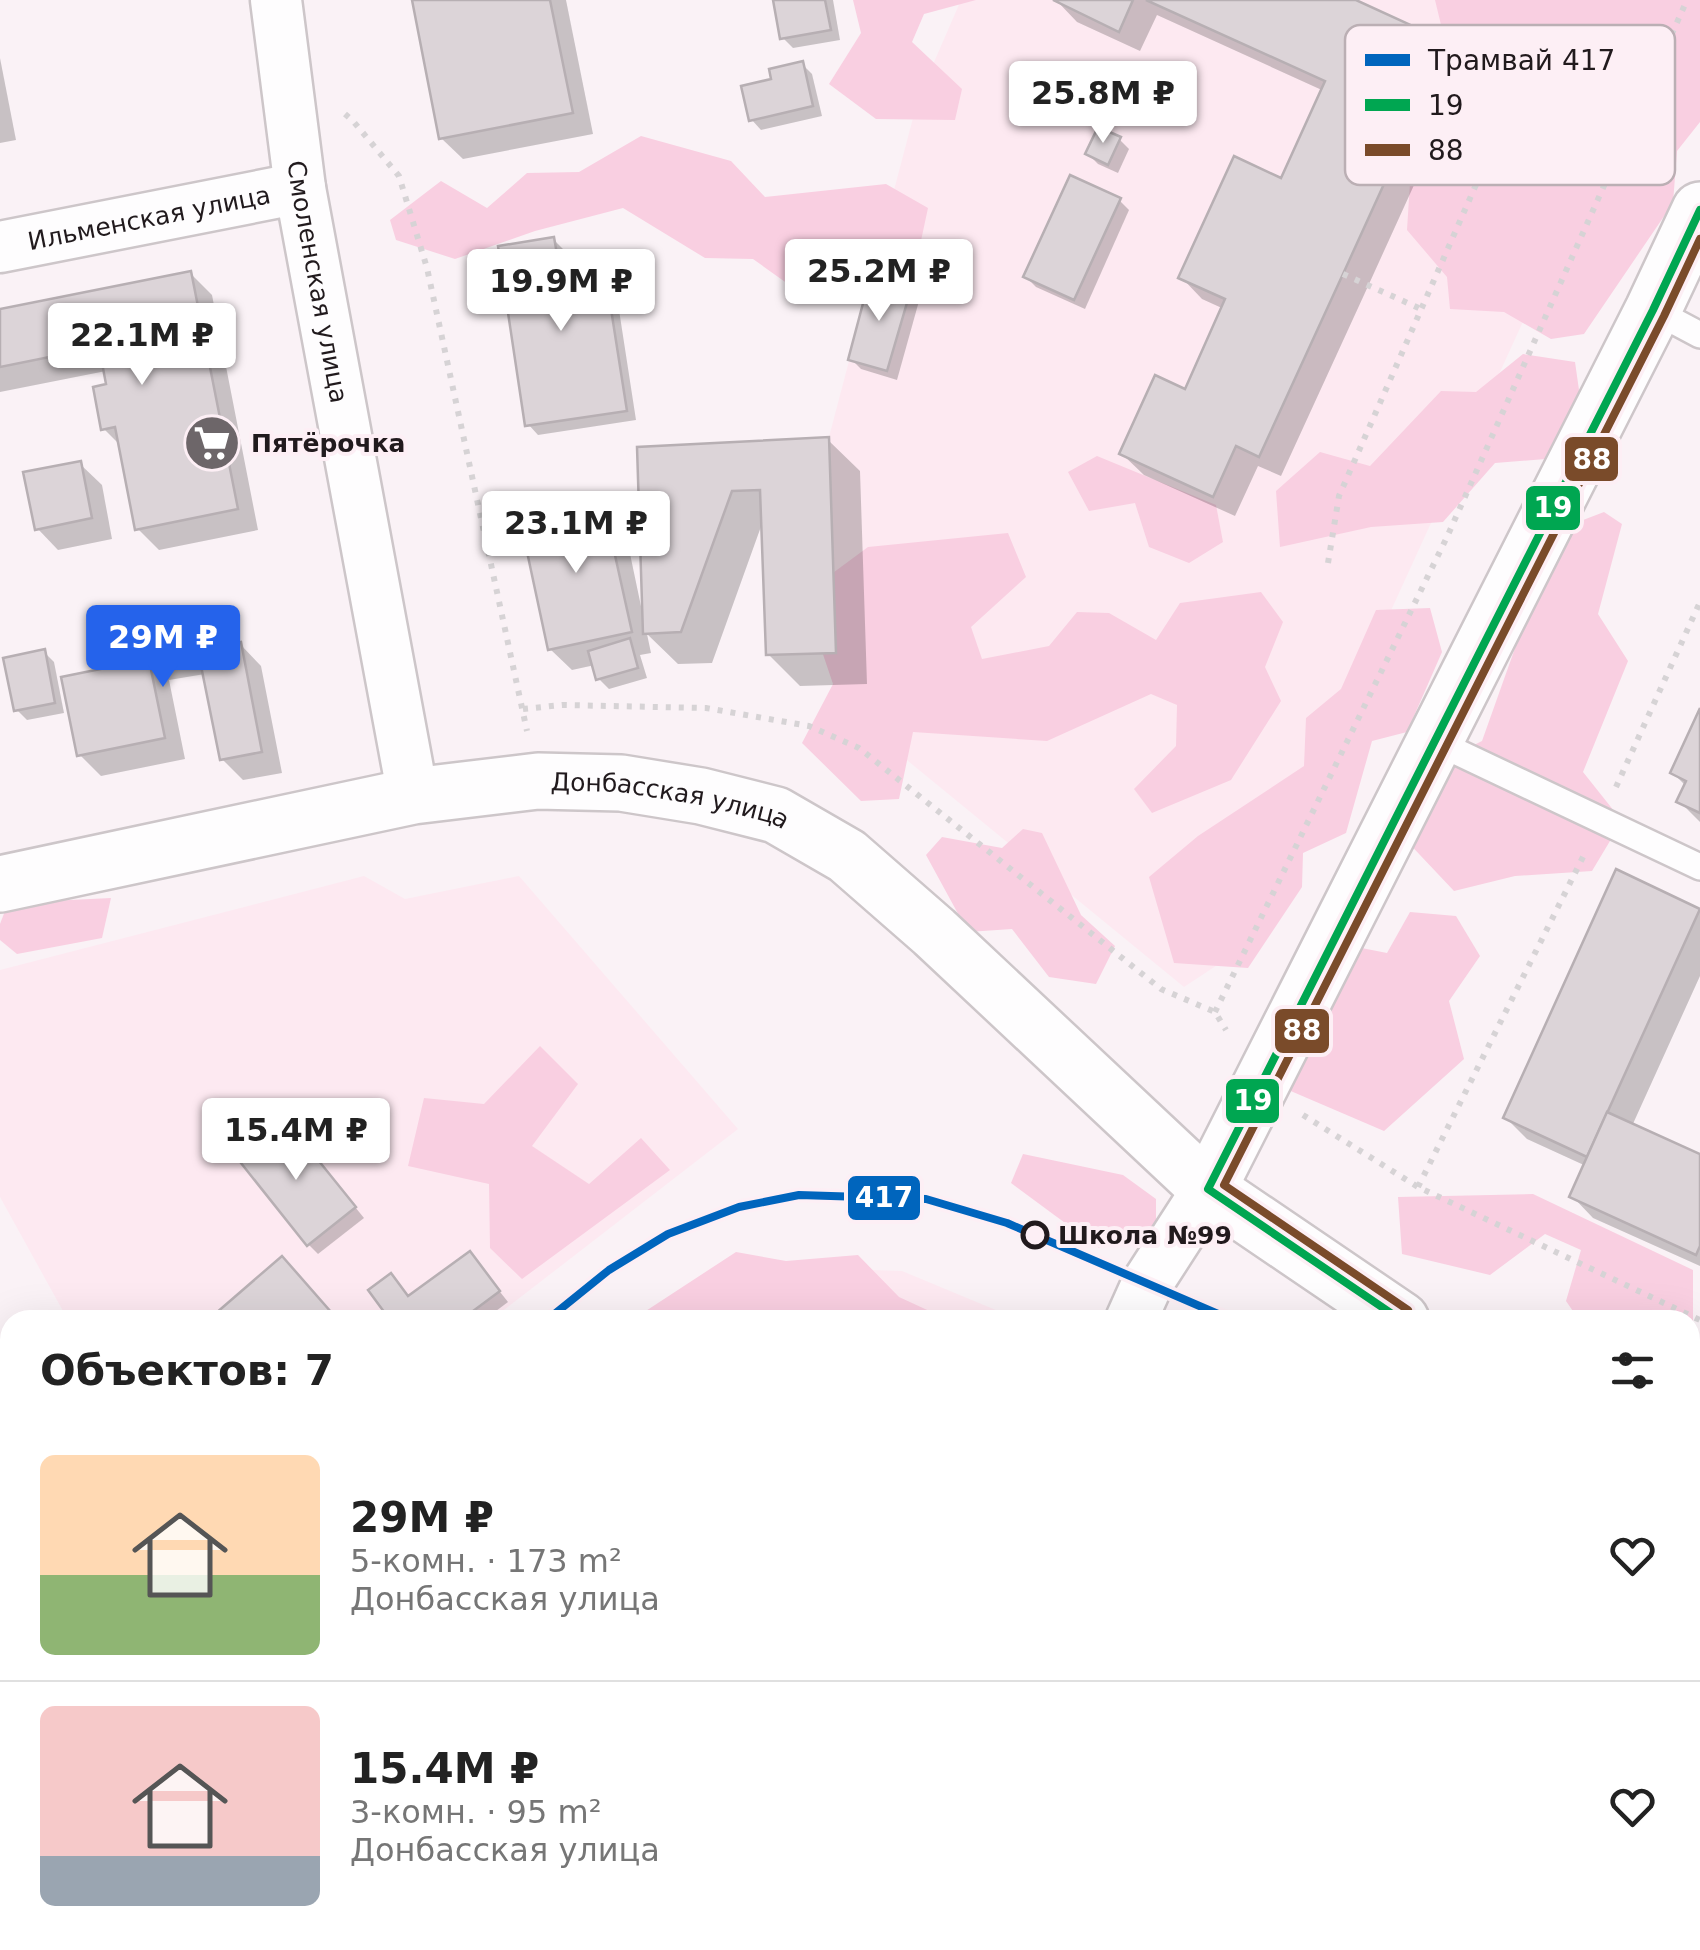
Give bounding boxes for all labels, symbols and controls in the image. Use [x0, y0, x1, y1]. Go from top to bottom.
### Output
legend [1345, 25, 1675, 185]
text: Трамвай 417 [1427, 44, 1615, 77]
pin: 25.8M ₽ [1011, 61, 1195, 146]
text: 25.8M ₽ [1031, 74, 1175, 112]
text: 19 [1428, 89, 1464, 122]
text: 88 [1428, 134, 1464, 167]
street label: Смоленская улица [282, 159, 354, 406]
street label: Ильменская улица [25, 180, 273, 256]
pin: 25.2M ₽ [787, 239, 971, 324]
pin: 19.9M ₽ [469, 249, 653, 334]
text: 25.2M ₽ [807, 252, 951, 290]
text: 19.9M ₽ [489, 262, 633, 300]
pin: 22.1M ₽ [50, 303, 234, 388]
text: 22.1M ₽ [70, 316, 214, 354]
supermarket icon: Пятёрочка [182, 413, 242, 473]
place label: Пятёрочка [251, 429, 406, 458]
line badge: 88 [1563, 435, 1620, 483]
text: 88 [1573, 443, 1611, 476]
line badge: 19 [1524, 484, 1582, 532]
pin: 23.1M ₽ [484, 491, 668, 576]
text: 19 [1534, 491, 1572, 524]
text: 23.1M ₽ [504, 504, 648, 542]
pin: 29M ₽ [93, 605, 233, 690]
text: 29M ₽ [108, 618, 218, 656]
street label: Донбасская улица [550, 767, 795, 835]
line badge: 88 [1273, 1007, 1331, 1055]
text: 88 [1283, 1014, 1321, 1047]
line badge: 19 [1224, 1077, 1281, 1125]
text: 19 [1234, 1084, 1272, 1117]
pin: 15.4M ₽ [204, 1098, 388, 1183]
text: 15.4M ₽ [224, 1111, 368, 1149]
line badge: 417 [846, 1174, 922, 1222]
text: 417 [855, 1181, 913, 1214]
place label: Школа №99 [1058, 1221, 1232, 1250]
marker: Школа №99 [1022, 1222, 1048, 1248]
icon: filters [1605, 1343, 1660, 1398]
text: Объектов: 7 [40, 1346, 334, 1395]
text: 29M ₽ [350, 1493, 494, 1542]
icon: home [120, 1495, 240, 1615]
icon: heart [1605, 1528, 1660, 1583]
text: 5-комн. · 173 m² [350, 1542, 622, 1580]
text: Донбасская улица [350, 1580, 660, 1618]
text: 15.4M ₽ [350, 1744, 539, 1793]
icon: home [120, 1746, 240, 1866]
icon: heart [1605, 1779, 1660, 1834]
text: 3-комн. · 95 m² [350, 1793, 601, 1831]
text: Донбасская улица [350, 1831, 660, 1869]

